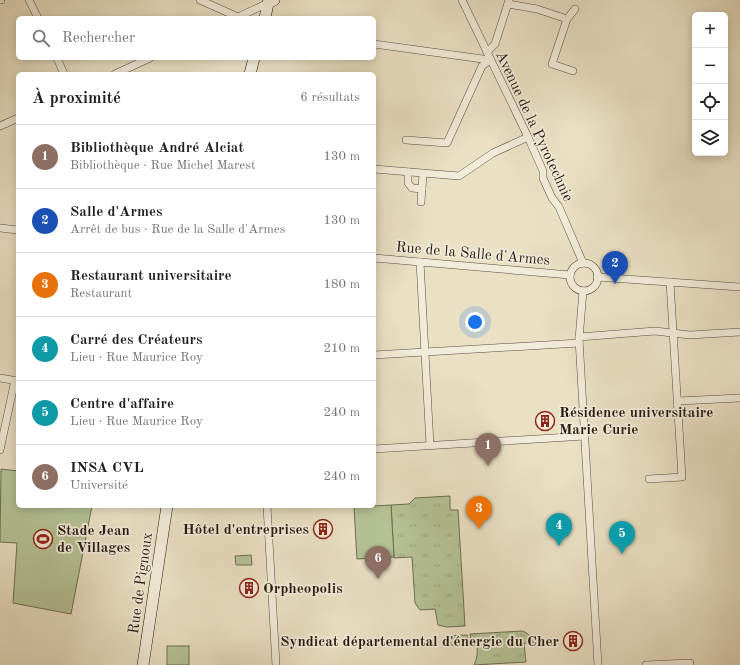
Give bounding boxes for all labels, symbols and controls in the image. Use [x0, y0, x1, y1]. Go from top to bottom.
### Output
map controls [692, 12, 728, 156]
button: + [692, 12, 728, 48]
search box [16, 16, 376, 60]
icon: search [30, 27, 52, 49]
text: Rechercher [62, 31, 135, 46]
button: − [692, 48, 728, 84]
street label: Avenue de la Pyrotechnie [492, 49, 575, 204]
button: locate [692, 84, 728, 120]
text: À proximité [32, 90, 121, 107]
text: 6 résultats [300, 91, 360, 104]
button: layers [692, 120, 728, 156]
text: Bibliothèque André Alciat [70, 141, 244, 156]
text: 1 [41, 150, 49, 163]
text: 130 m [323, 150, 360, 163]
text: Bibliothèque · Rue Michel Marest [70, 159, 256, 172]
text: Salle d'Armes [70, 205, 162, 220]
text: 2 [41, 214, 49, 227]
text: 130 m [323, 214, 360, 227]
text: Arrêt de bus · Rue de la Salle d'Armes [70, 223, 285, 236]
street label: Rue de la Salle d'Armes [395, 240, 551, 269]
pin: 2 [602, 251, 628, 284]
text: Restaurant universitaire [70, 269, 232, 284]
text: 3 [41, 278, 49, 291]
text: 180 m [323, 278, 360, 291]
text: Restaurant [70, 287, 132, 300]
your location [465, 312, 485, 332]
text: Carré des Créateurs [70, 333, 202, 348]
text: 4 [41, 342, 49, 355]
text: 210 m [323, 342, 360, 355]
text: Lieu · Rue Maurice Roy [70, 351, 203, 364]
text: Centre d'affaire [70, 397, 174, 412]
text: 5 [41, 406, 49, 419]
text: 240 m [323, 406, 360, 419]
place label: Résidence universitaire Marie Curie [559, 406, 713, 438]
building icon: Résidence universitaire Marie Curie [534, 410, 556, 432]
text: Lieu · Rue Maurice Roy [70, 415, 203, 428]
pin: 1 [475, 433, 501, 466]
text: INSA CVL [70, 461, 144, 476]
text: 6 [41, 470, 49, 483]
text: 240 m [323, 470, 360, 483]
text: Université [70, 479, 128, 492]
pin: 3 [466, 496, 492, 529]
pin: 4 [546, 513, 572, 546]
building icon: Hôtel d'entreprises [312, 518, 334, 540]
pin: 5 [609, 521, 635, 554]
place label: Hôtel d'entreprises [182, 523, 309, 538]
place label: Stade Jean de Villages [57, 524, 130, 556]
sports icon: Stade Jean de Villages [32, 528, 54, 550]
street label: Rue de Pignoux [127, 531, 156, 635]
pin: 6 [365, 546, 391, 579]
building icon: Orpheopolis [238, 577, 260, 599]
place label: Orpheopolis [263, 582, 343, 597]
building icon: Syndicat départemental d'énergie du Cher [562, 630, 584, 652]
place label: Syndicat départemental d'énergie du Cher [280, 635, 559, 650]

